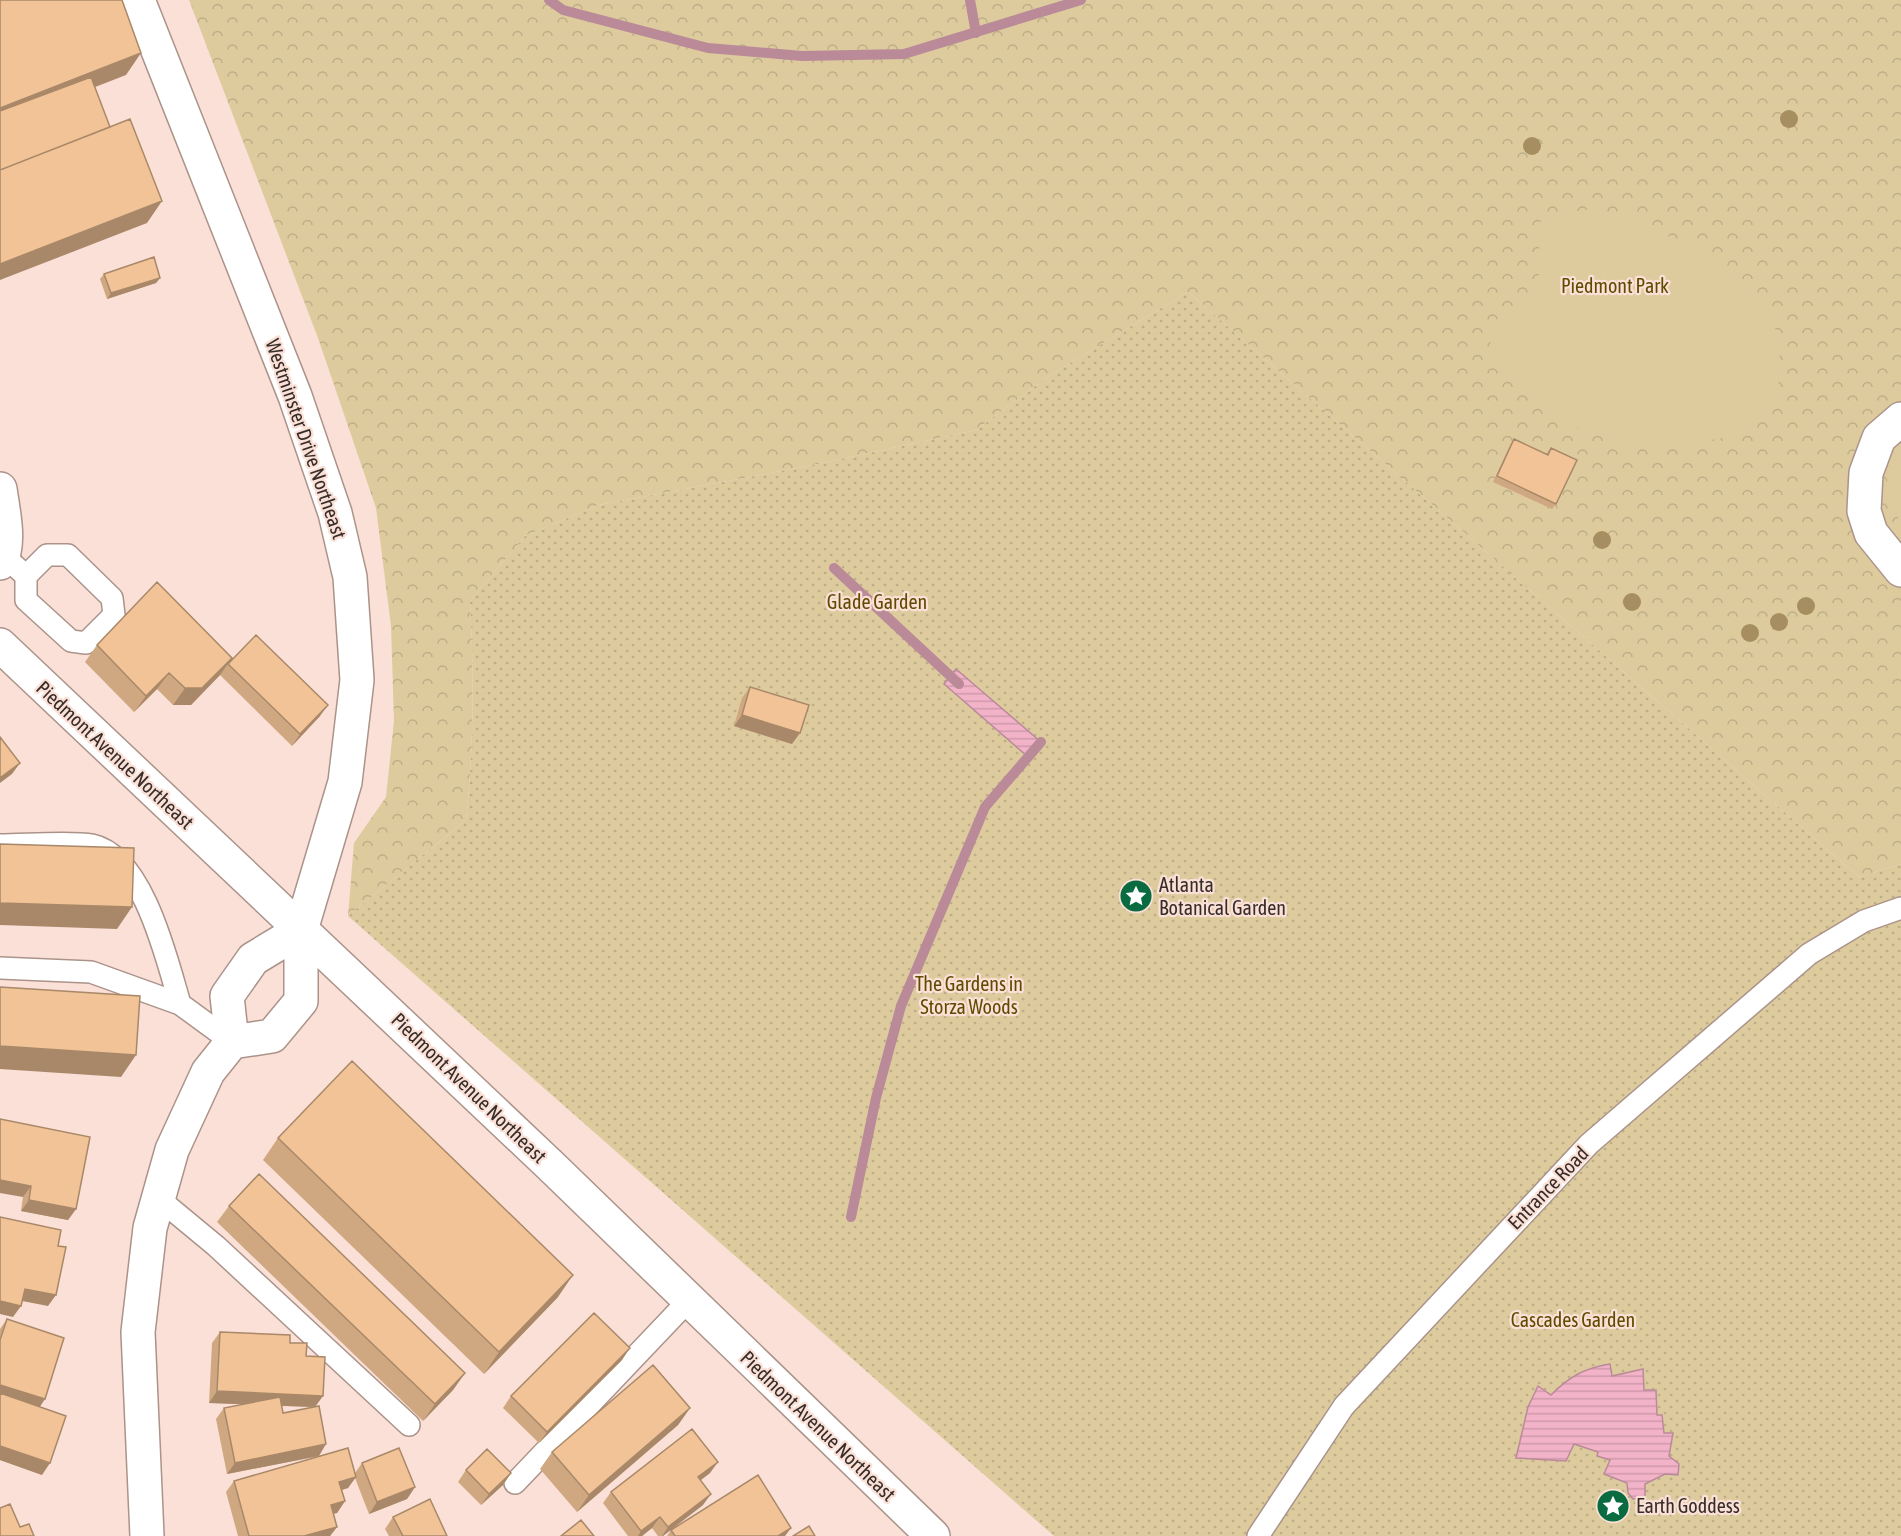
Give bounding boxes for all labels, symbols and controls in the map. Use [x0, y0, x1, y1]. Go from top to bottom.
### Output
park label: Piedmont Park [1561, 274, 1669, 297]
street label: Westminster Drive Northeast [261, 336, 352, 542]
park label: Glade Garden [827, 590, 927, 613]
street label: Piedmont Avenue Northeast [32, 676, 199, 833]
place label: Atlanta Botanical Garden [1159, 873, 1286, 919]
place icon: Atlanta Botanical Garden [1118, 878, 1154, 914]
park label: The Gardens in Storza Woods [915, 972, 1023, 1018]
street label: Piedmont Avenue Northeast [387, 1008, 552, 1168]
street label: Entrance Road [1503, 1142, 1593, 1234]
park label: Cascades Garden [1511, 1308, 1635, 1331]
street label: Piedmont Avenue Northeast [736, 1346, 901, 1506]
place icon: Earth Goddess [1595, 1488, 1631, 1524]
place label: Earth Goddess [1636, 1494, 1740, 1517]

